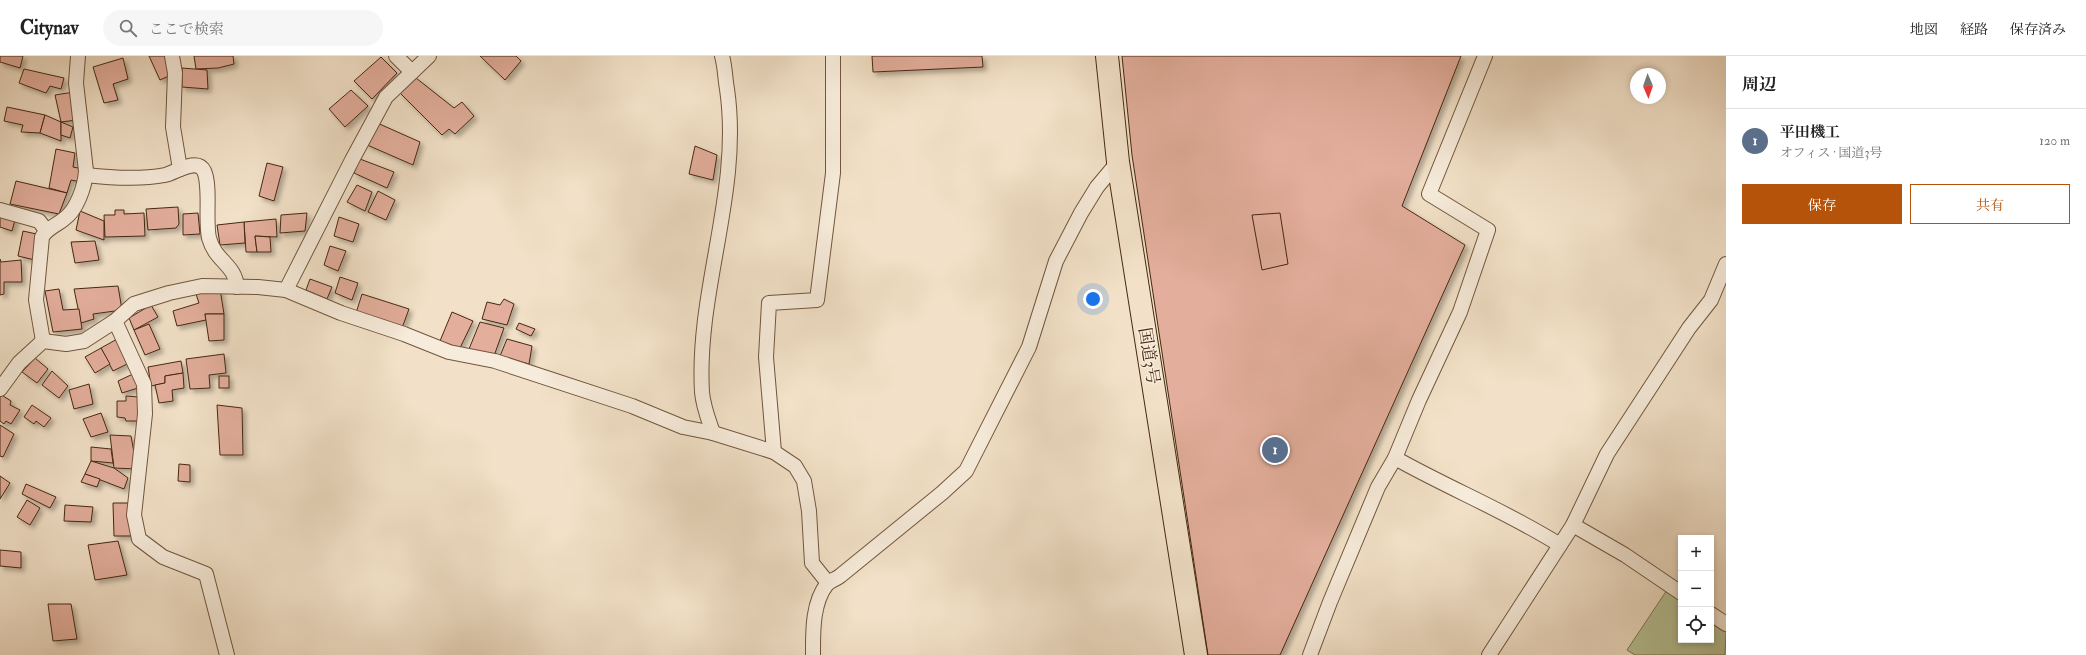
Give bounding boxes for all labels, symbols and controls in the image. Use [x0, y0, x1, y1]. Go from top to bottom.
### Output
search box [103, 10, 383, 46]
text: Citynav [20, 16, 79, 40]
icon: search [117, 17, 139, 39]
text: ここで検索 [149, 20, 224, 39]
text: 地図 [1910, 21, 1938, 38]
text: 経路 [1960, 21, 1988, 38]
text: 保存済み [2010, 21, 2066, 38]
north arrow [1630, 68, 1666, 104]
text: 周辺 [1742, 74, 1776, 95]
text: 平田機工 [1780, 123, 1840, 142]
text: 1 [1753, 133, 1757, 149]
text: 120 m [2039, 133, 2070, 149]
text: オフィス · 国道3号 [1780, 145, 1883, 161]
button: 保存 [1742, 184, 1902, 224]
button: 共有 [1910, 184, 2070, 224]
your location [1083, 289, 1103, 309]
street label: 国道3号 [1134, 326, 1164, 386]
pin: 1 [1262, 435, 1288, 465]
map controls [1678, 535, 1714, 643]
button: + [1678, 535, 1714, 571]
button: − [1678, 571, 1714, 607]
button: locate [1678, 607, 1714, 643]

